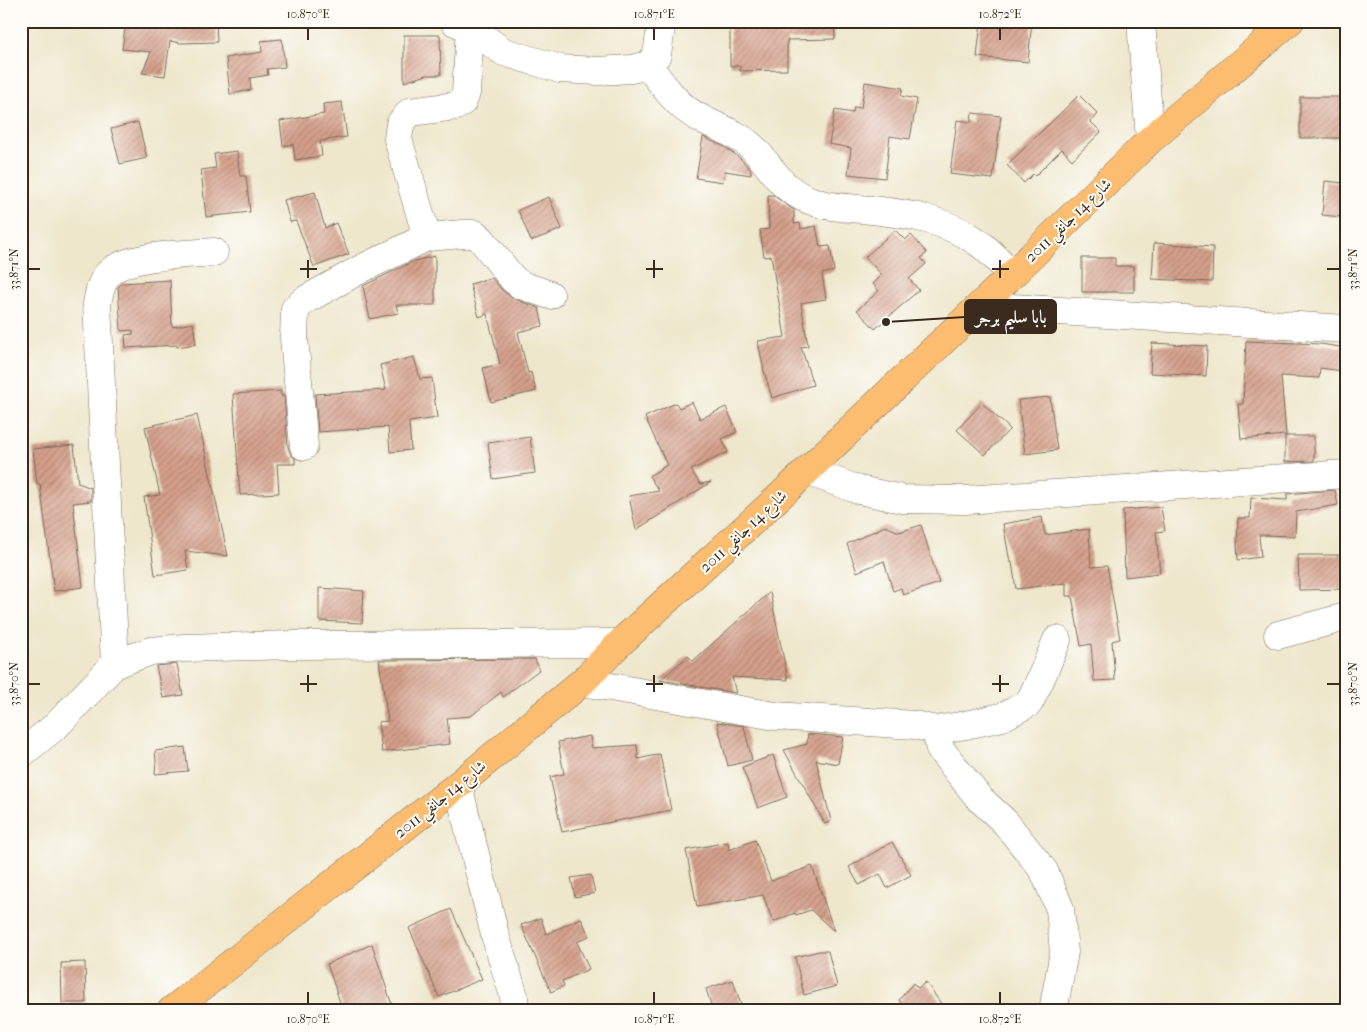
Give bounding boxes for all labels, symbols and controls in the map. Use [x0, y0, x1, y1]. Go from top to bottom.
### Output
text: 10.870°E [286, 7, 330, 21]
text: 10.871°E [634, 7, 674, 21]
text: 10.872°E [979, 7, 1021, 21]
street label: شارع 14 جانفي 2011 [1021, 174, 1119, 270]
text: 33.871°N [7, 248, 21, 290]
text: 33.871°N [1346, 248, 1360, 290]
callout: بابا سليم برجر [965, 300, 1056, 333]
text: بابا سليم برجر [973, 307, 1047, 335]
street label: شارع 14 جانفي 2011 [695, 486, 795, 581]
text: 33.870°N [7, 662, 21, 706]
text: 33.870°N [1346, 662, 1360, 706]
street label: شارع 14 جانفي 2011 [390, 756, 493, 846]
text: 10.870°E [286, 1012, 330, 1026]
text: 10.871°E [634, 1012, 674, 1026]
text: 10.872°E [979, 1012, 1021, 1026]

